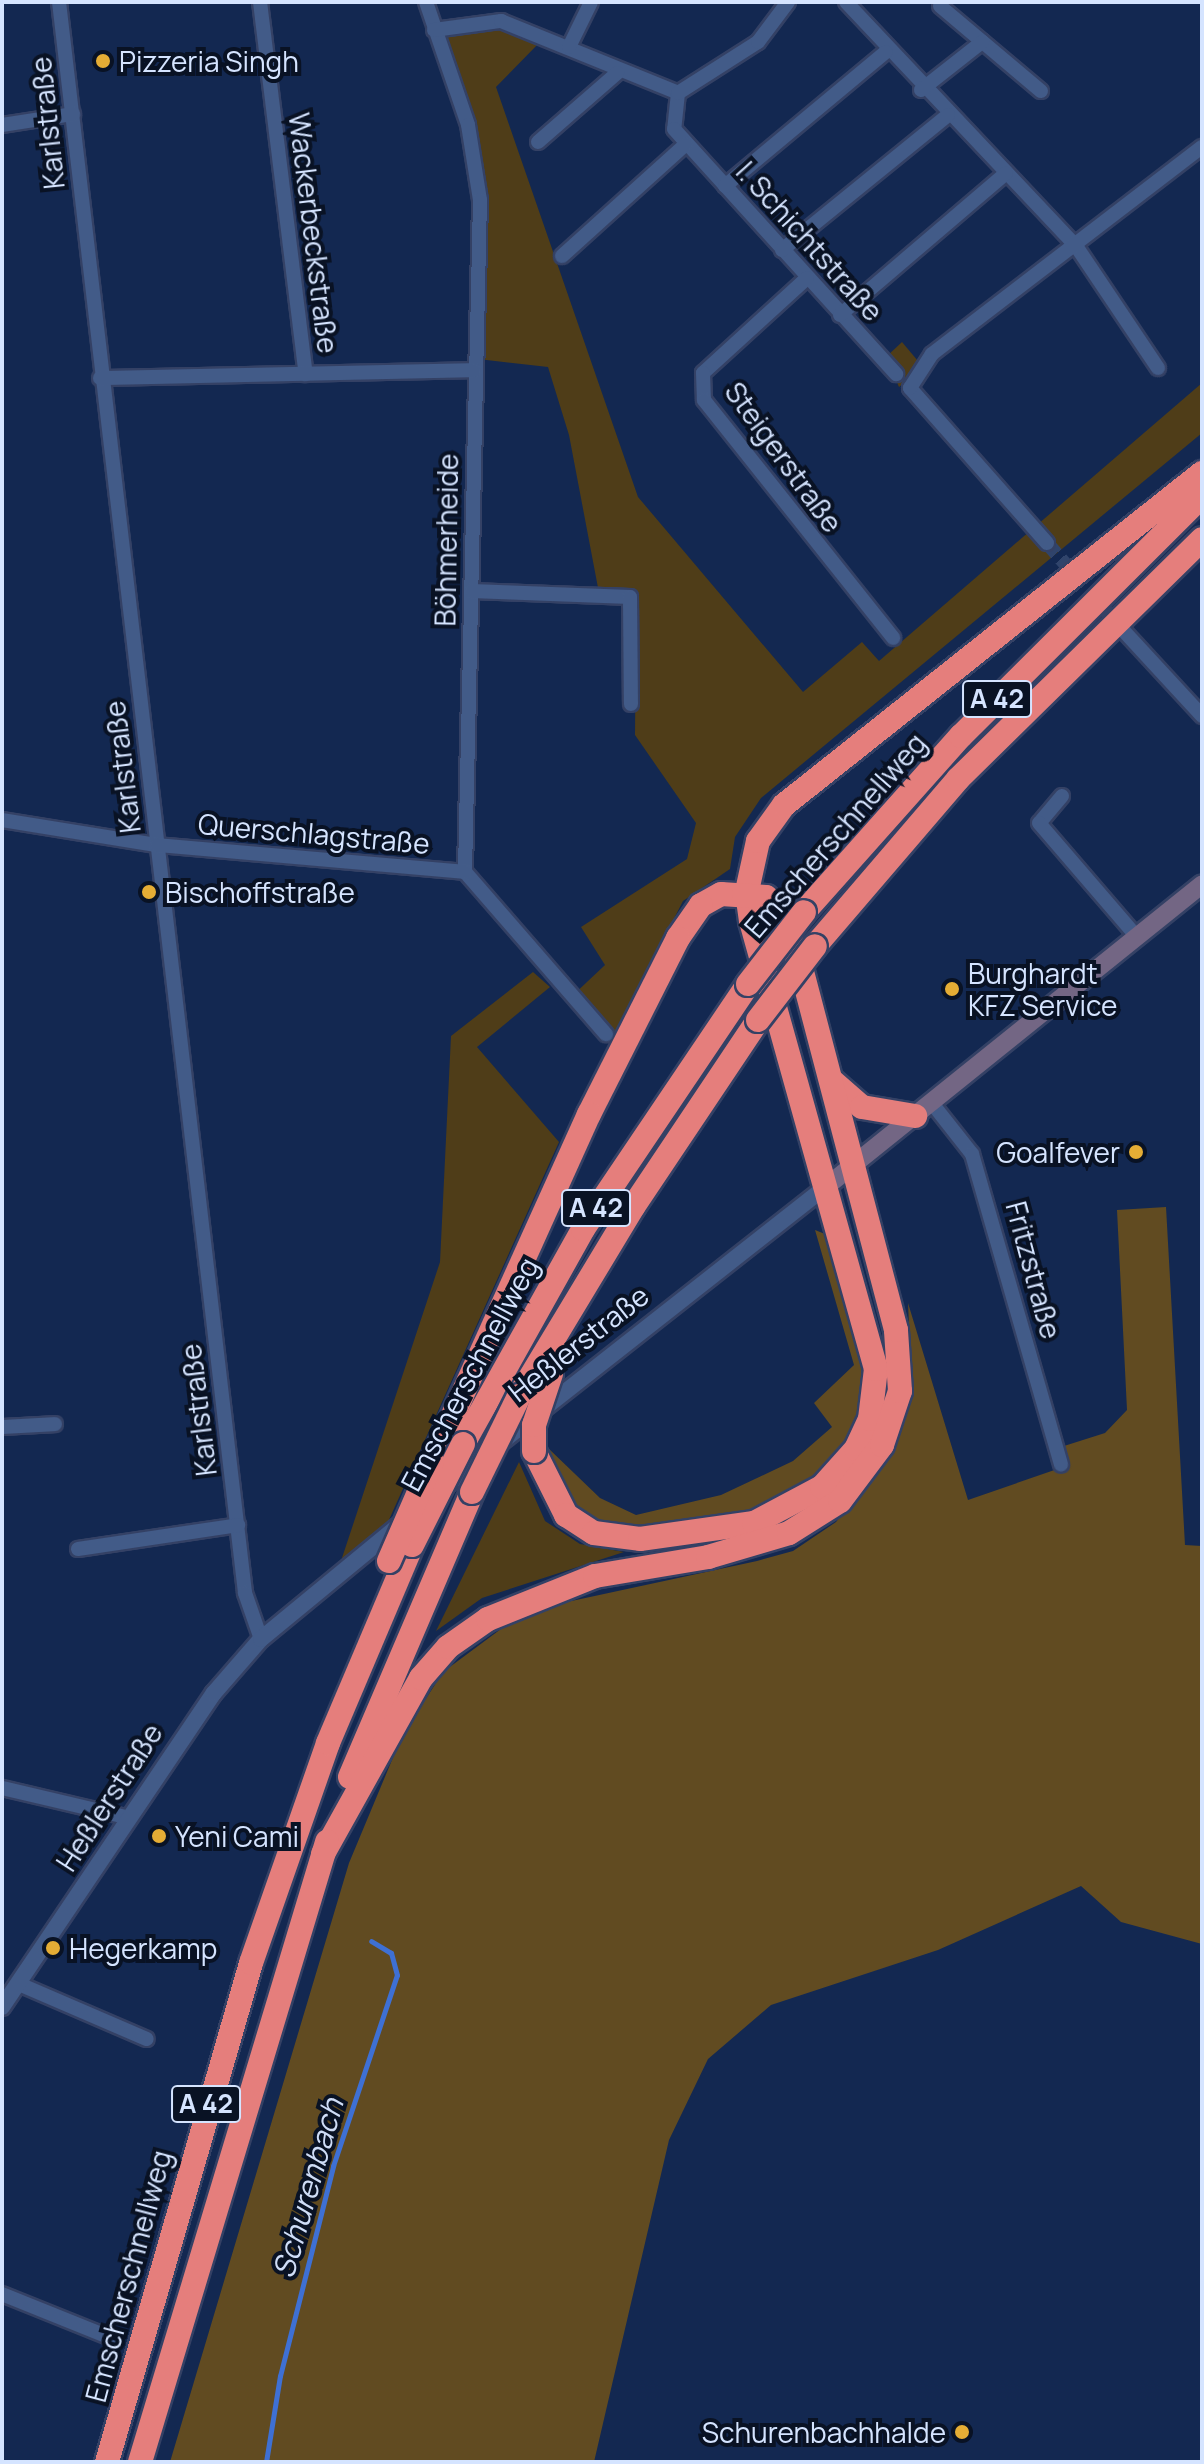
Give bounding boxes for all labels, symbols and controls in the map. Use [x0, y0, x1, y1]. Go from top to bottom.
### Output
place label: Pizzeria Singh [119, 44, 299, 78]
marker: Pizzeria Singh [94, 52, 112, 70]
street label: Karlstraße [23, 55, 71, 191]
street label: Wackerbeckstraße [283, 111, 345, 355]
street label: I. Schichtstraße [730, 154, 890, 328]
street label: Steigerstraße [718, 375, 850, 539]
street label: Böhmerheide [428, 453, 464, 627]
road number: A 42 [961, 677, 1033, 721]
street label: Karlstraße [97, 699, 147, 835]
street label: Emscherschnellweg [737, 726, 933, 944]
street label: Querschlagstraße [197, 806, 431, 860]
place label: Bischoffstraße [165, 875, 355, 909]
marker: Bischoffstraße [140, 883, 158, 901]
place label: Burghardt KFZ Service [968, 956, 1117, 1022]
marker: Burghardt KFZ Service [943, 980, 961, 998]
place label: Goalfever [996, 1135, 1120, 1169]
marker: Goalfever [1127, 1143, 1145, 1161]
road number: A 42 [560, 1186, 632, 1230]
street label: Fritzstraße [1000, 1198, 1068, 1342]
street label: Emscherschnellweg [393, 1252, 545, 1496]
street label: Heßlerstraße [501, 1278, 655, 1408]
street label: Karlstraße [173, 1342, 223, 1478]
street label: Heßlerstraße [49, 1717, 169, 1877]
place label: Yeni Cami [175, 1819, 299, 1853]
marker: Yeni Cami [150, 1827, 168, 1845]
place label: Hegerkamp [69, 1931, 217, 1965]
marker: Hegerkamp [44, 1939, 62, 1957]
road number: A 42 [170, 2082, 242, 2126]
water label: Schurenbach [265, 2094, 351, 2282]
street label: Emscherschnellweg [78, 2147, 178, 2405]
place label: Schurenbachhalde [702, 2415, 946, 2449]
marker: Schurenbachhalde [953, 2423, 971, 2441]

